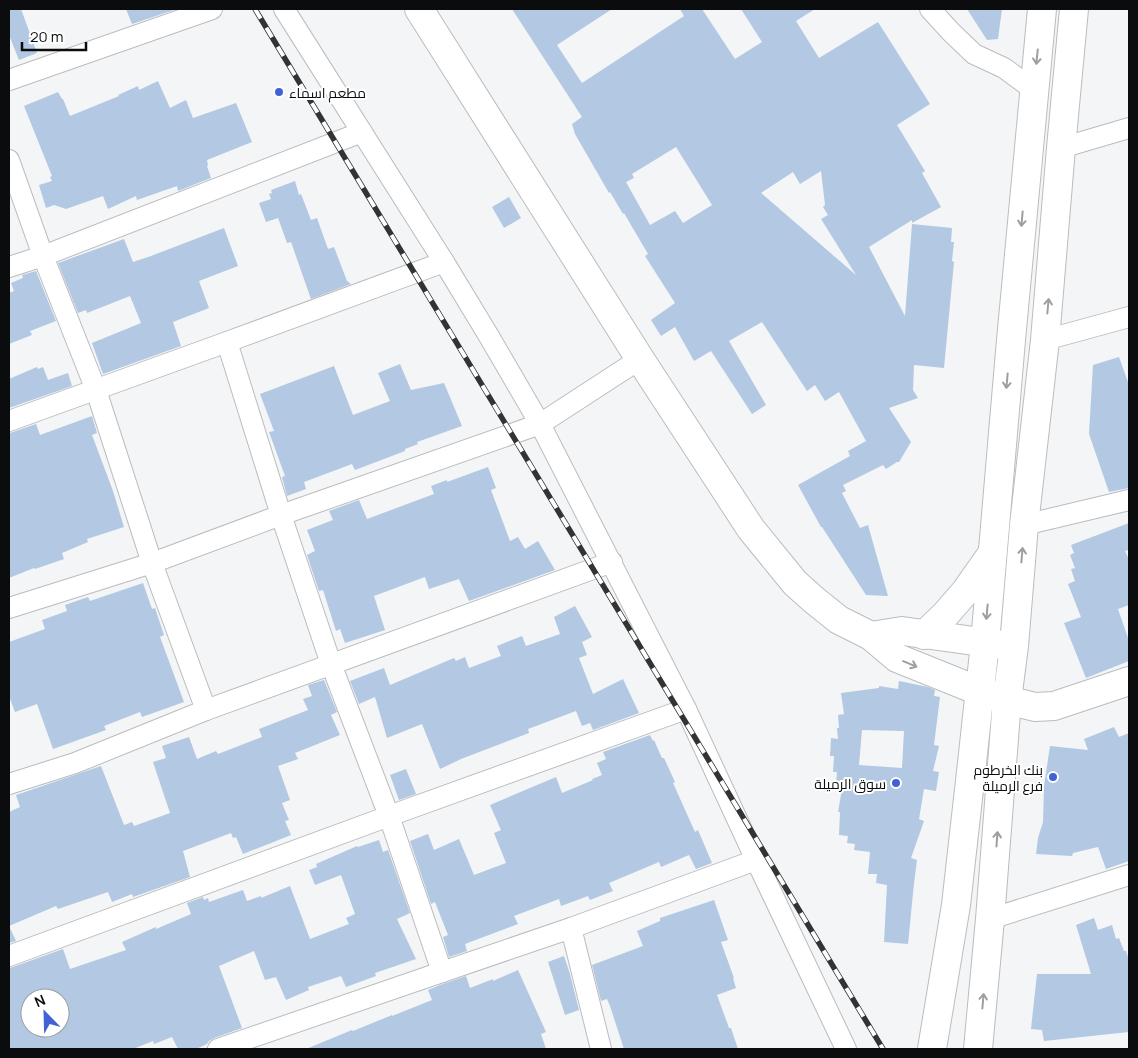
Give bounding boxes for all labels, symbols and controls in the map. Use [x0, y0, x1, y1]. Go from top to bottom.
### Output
scale bar [22, 20, 86, 52]
text: 20 m [30, 26, 63, 47]
one-way arrow [1033, 49, 1042, 65]
place label: مطعم اسماء [289, 83, 366, 103]
marker: مطعم اسماء [273, 86, 285, 98]
one-way arrow [1017, 211, 1027, 227]
one-way arrow [1043, 299, 1052, 315]
one-way arrow [1003, 373, 1012, 389]
one-way arrow [1017, 547, 1027, 563]
one-way arrow [982, 604, 992, 620]
one-way arrow [903, 660, 918, 669]
place label: بنك الخرطوم فرع الرميلة [973, 760, 1043, 795]
marker: بنك الخرطوم فرع الرميلة [1047, 771, 1059, 783]
place label: سوق الرميلة [814, 774, 886, 793]
marker: سوق الرميلة [890, 777, 902, 789]
one-way arrow [992, 831, 1001, 847]
north arrow [20, 988, 70, 1038]
text: N [31, 990, 48, 1011]
one-way arrow [978, 993, 988, 1009]

